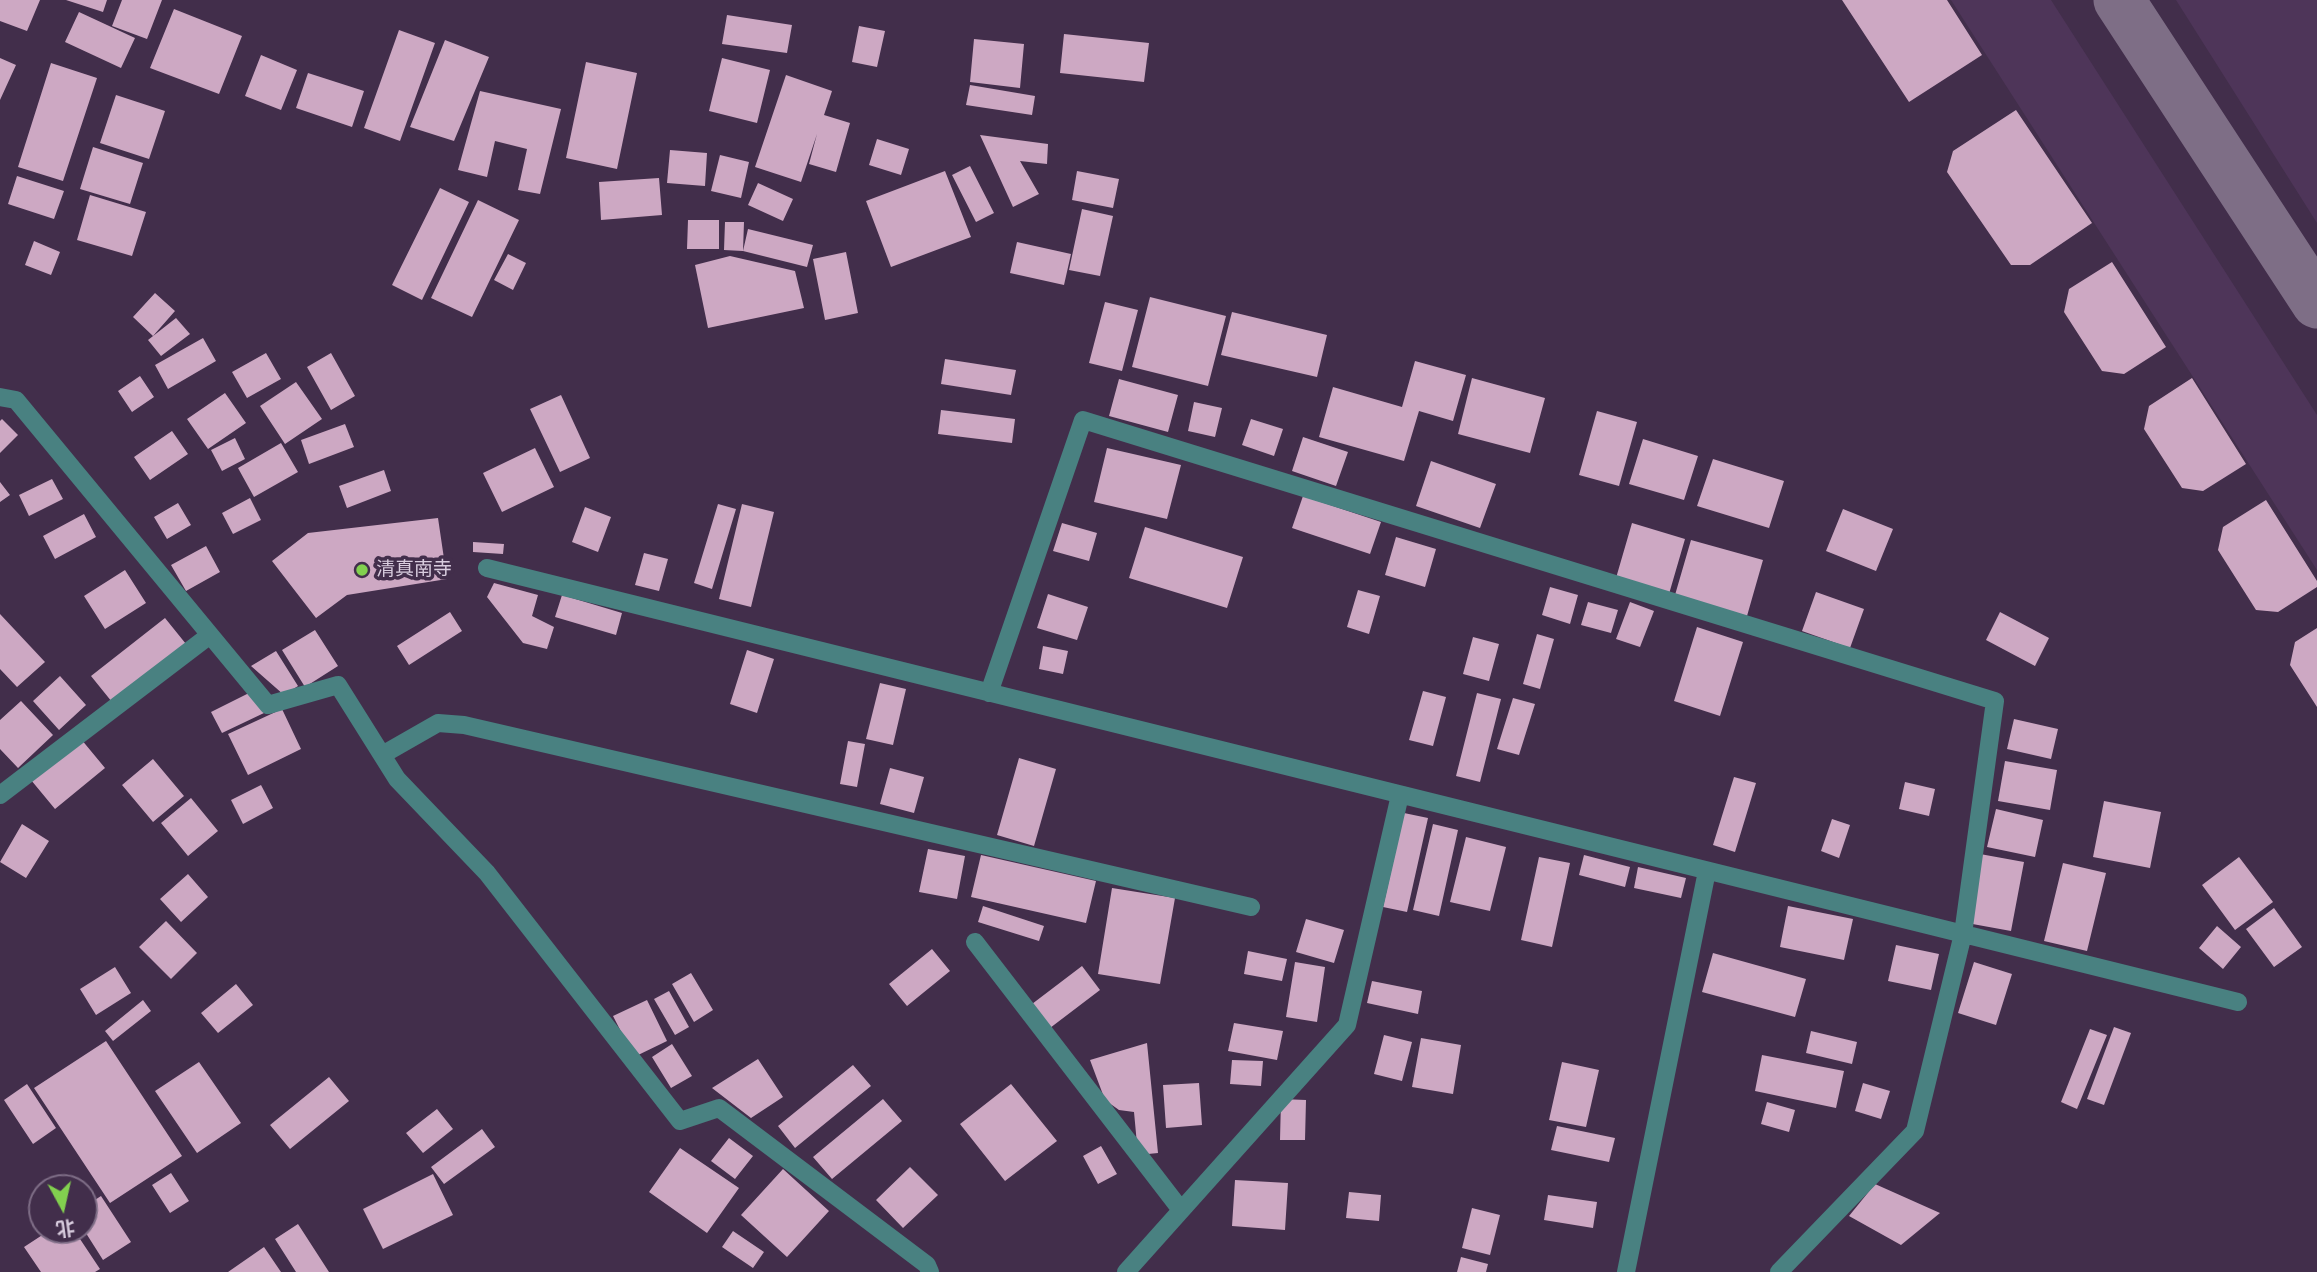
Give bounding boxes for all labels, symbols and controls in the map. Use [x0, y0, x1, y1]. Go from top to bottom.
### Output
place label: 清真南寺 [376, 559, 452, 581]
marker: 清真南寺 [354, 562, 370, 578]
north arrow [28, 1174, 98, 1244]
text: 北 [55, 1216, 77, 1241]

